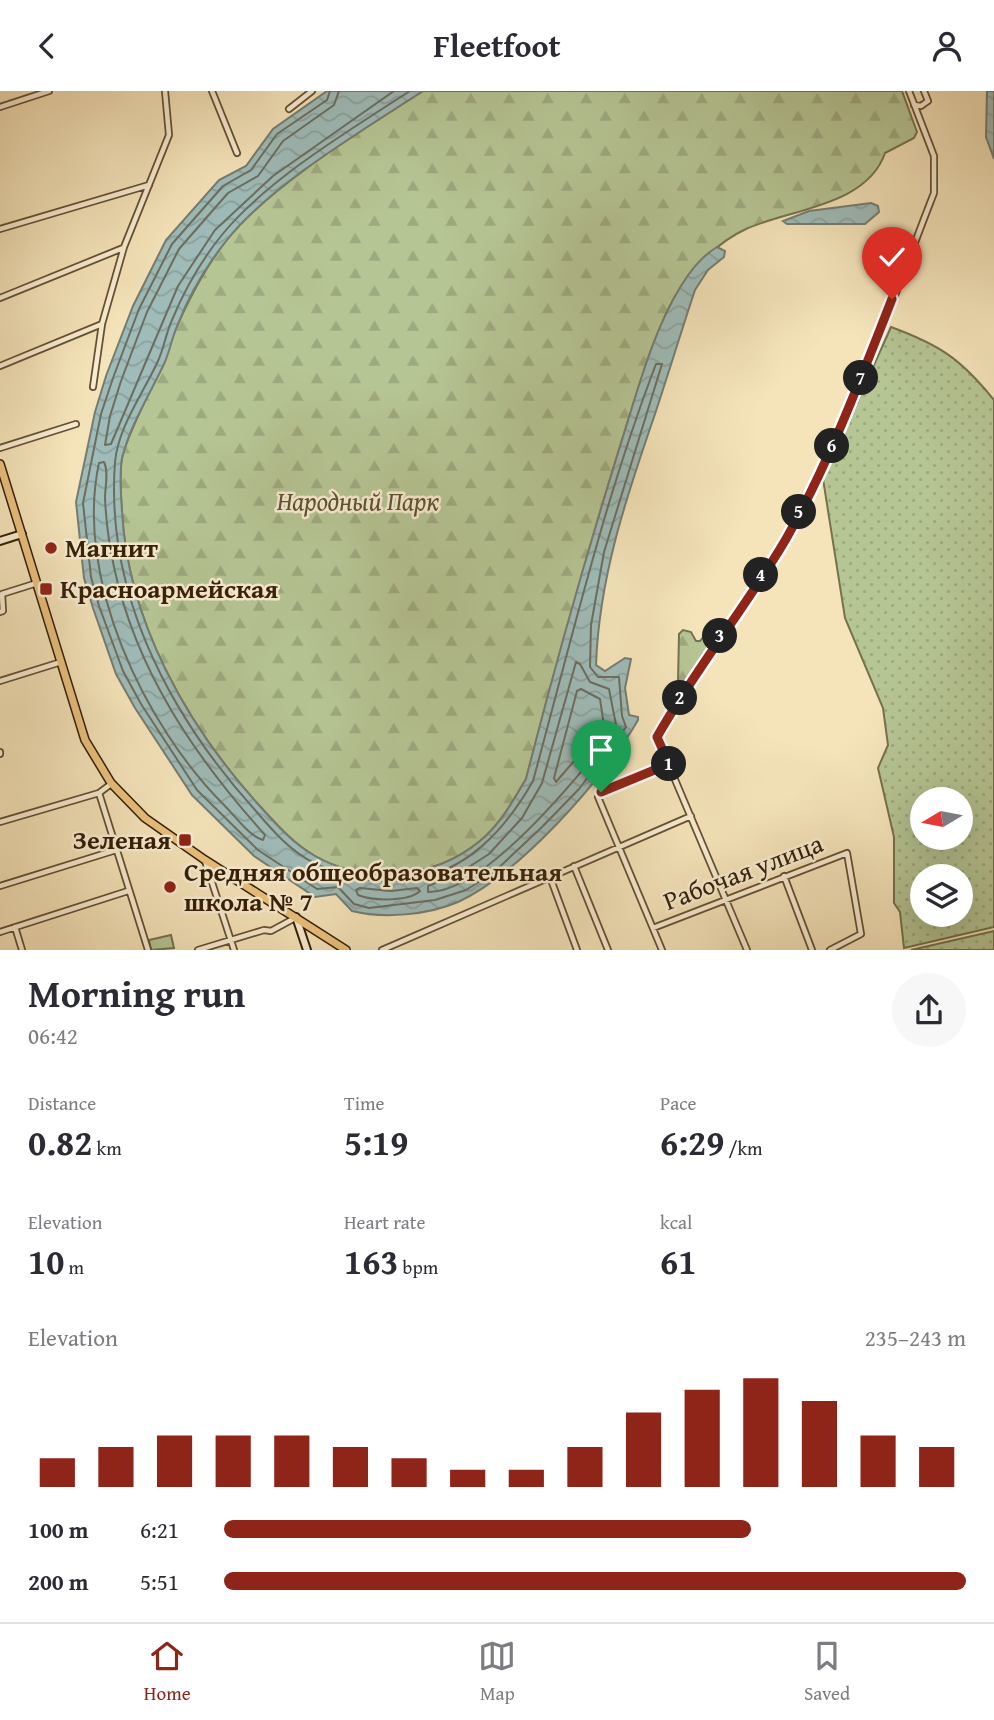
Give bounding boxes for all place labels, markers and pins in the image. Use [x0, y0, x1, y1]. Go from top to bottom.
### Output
pin [862, 227, 922, 299]
pin: 7 [844, 361, 878, 395]
pin: 6 [814, 429, 850, 463]
pin: 5 [782, 495, 816, 529]
place label: Магнит [65, 528, 158, 567]
marker: Магнит [43, 540, 59, 556]
pin: 4 [744, 557, 778, 593]
place label: Красноармейская [60, 569, 278, 608]
marker: Красноармейская [38, 581, 54, 597]
pin: 3 [702, 619, 738, 653]
pin: 2 [662, 681, 698, 715]
pin [571, 720, 631, 792]
pin: 1 [652, 747, 686, 781]
place label: Зеленая [72, 820, 171, 859]
marker: Зеленая [177, 832, 193, 848]
place label: Средняя общеобразовательная школа № 7 [184, 852, 562, 921]
marker: Средняя общеобразовательная школа № 7 [162, 879, 178, 895]

